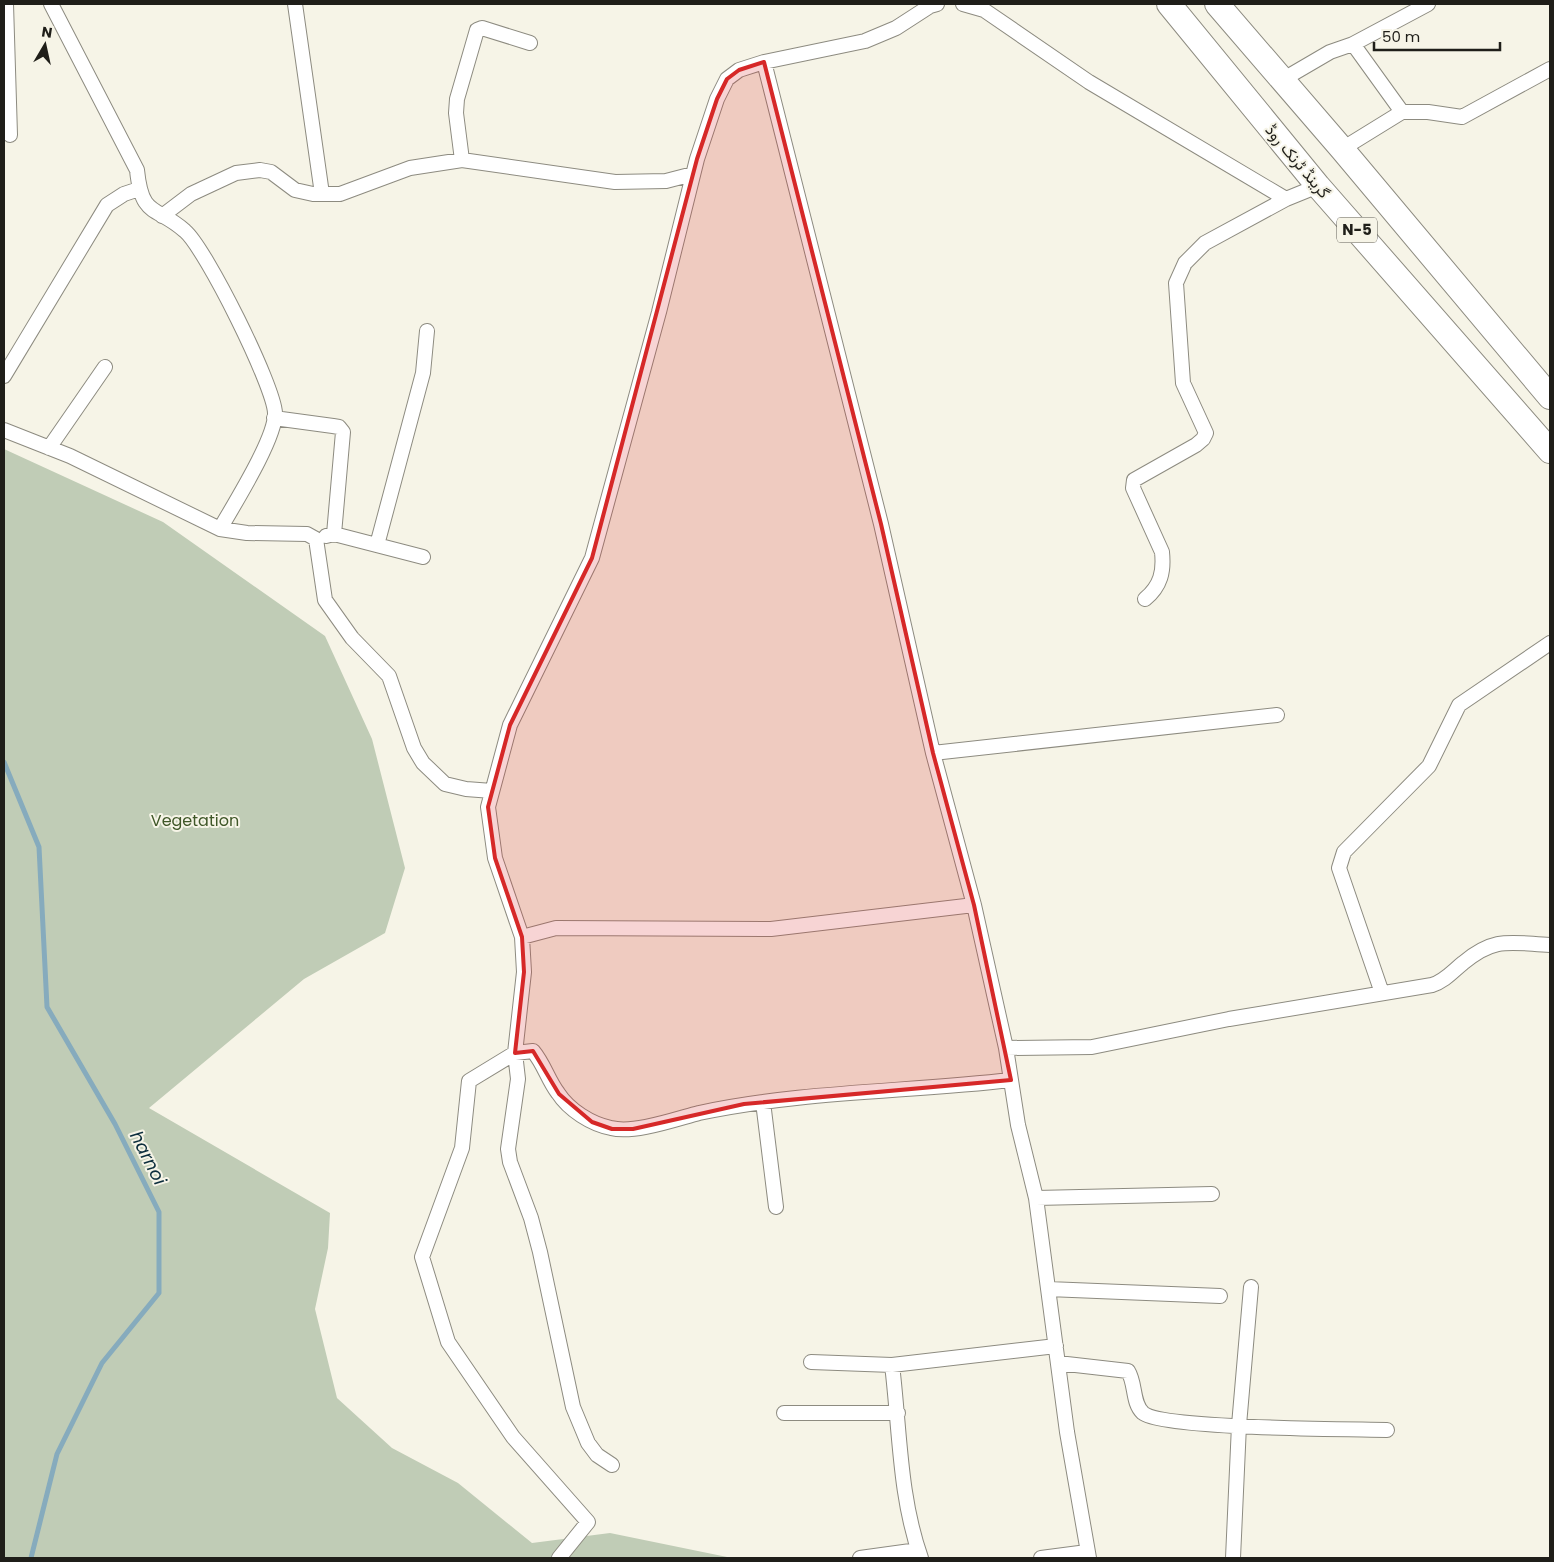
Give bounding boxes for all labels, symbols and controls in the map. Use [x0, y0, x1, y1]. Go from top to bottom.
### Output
north arrow [20, 20, 70, 70]
scale bar [1374, 20, 1500, 52]
text: N [40, 21, 54, 43]
text: 50 m [1382, 26, 1420, 47]
street label: گرینڈ ٹرنک روڈ [1260, 119, 1335, 203]
road number: N-5 [1337, 218, 1377, 242]
park label: Vegetation [151, 809, 239, 832]
water label: harnoi [124, 1126, 173, 1190]

